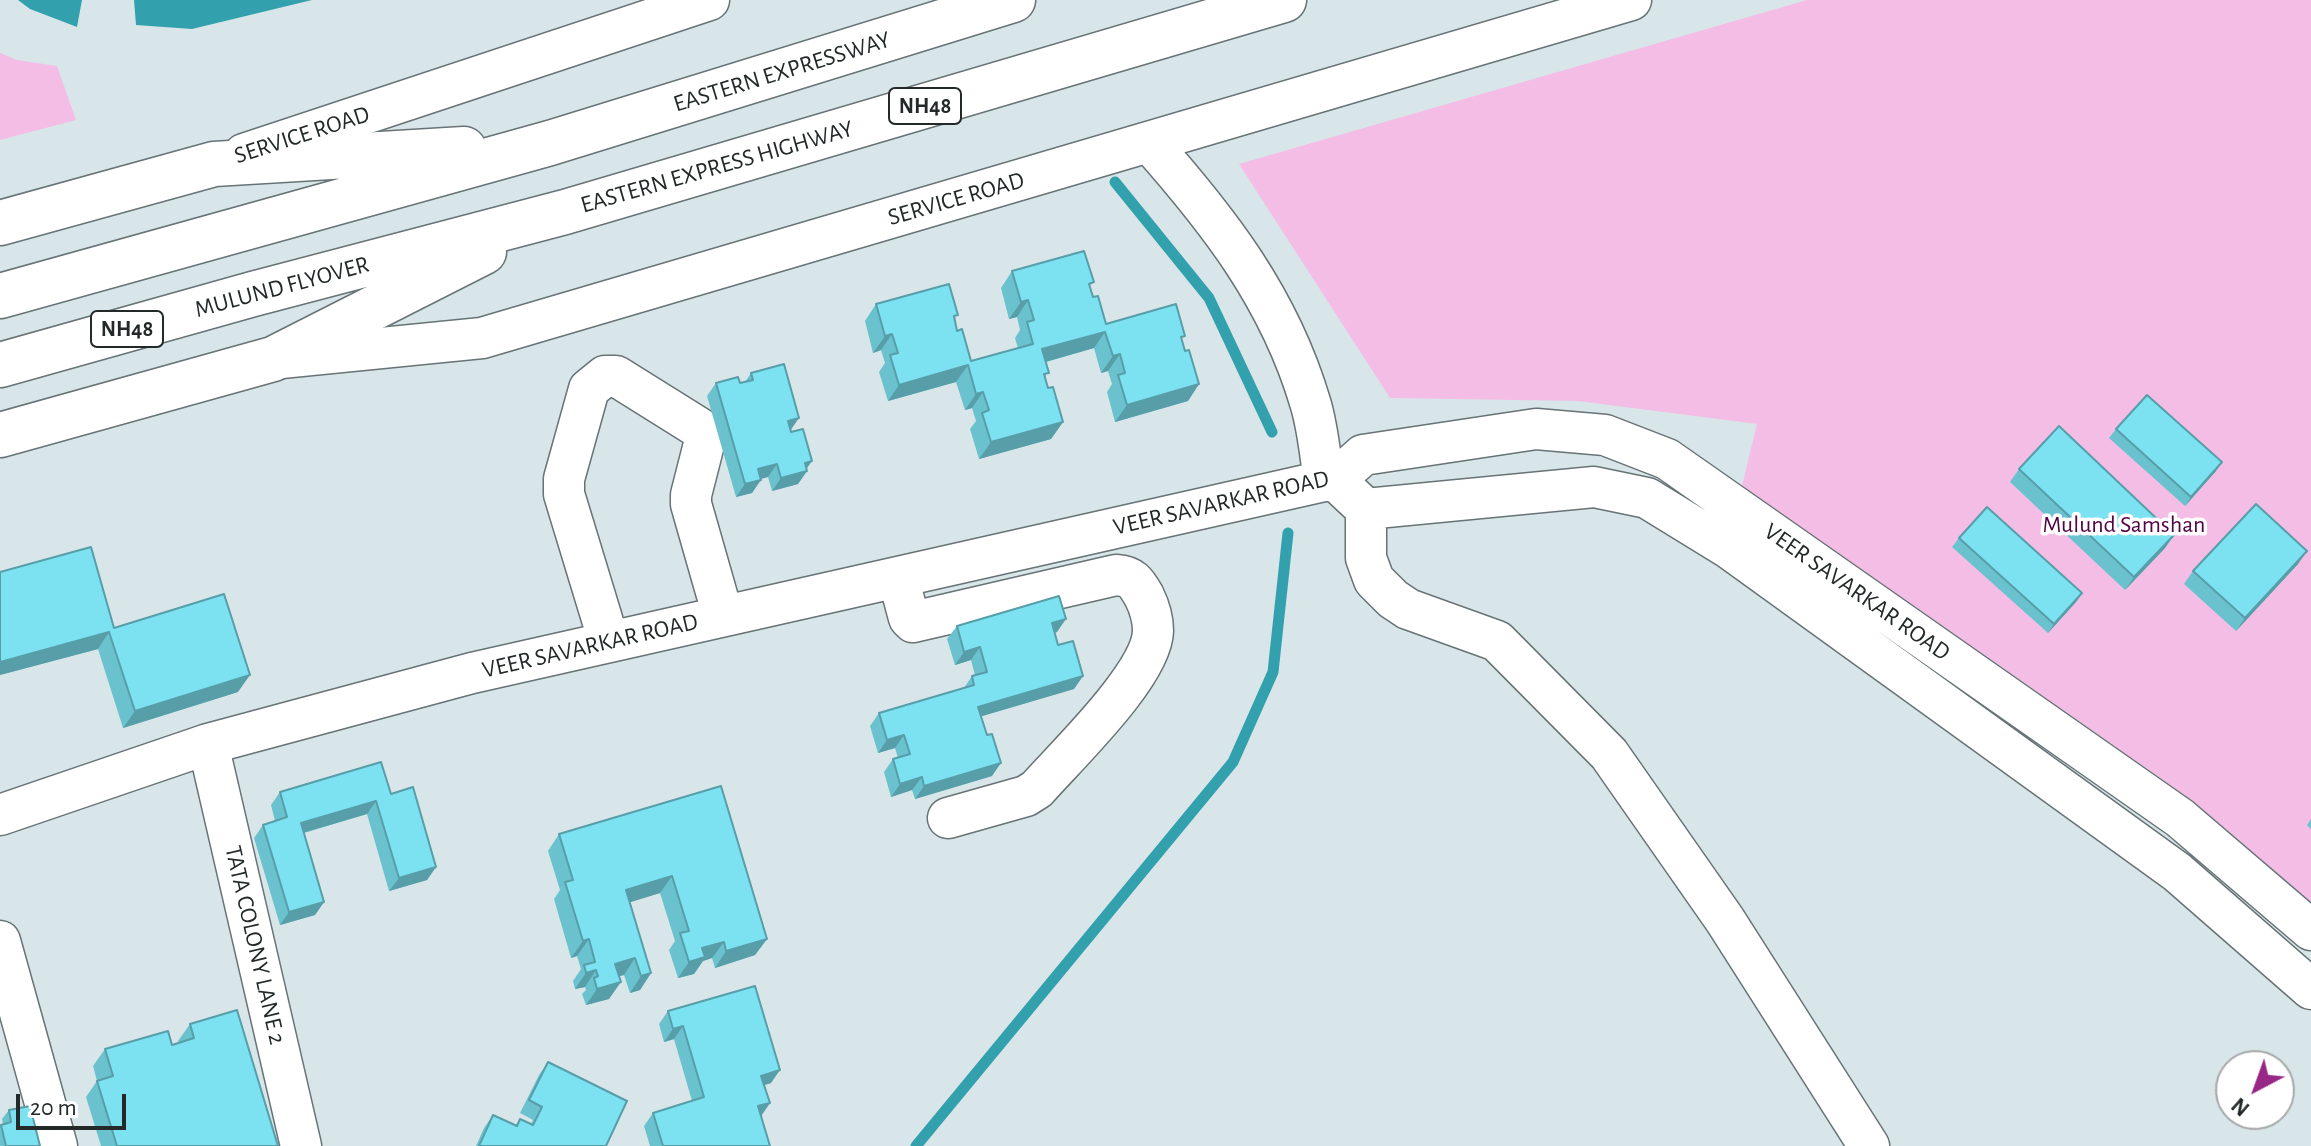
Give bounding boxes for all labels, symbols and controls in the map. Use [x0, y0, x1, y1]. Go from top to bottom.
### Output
street label: EASTERN EXPRESSWAY [670, 25, 894, 119]
road number: NH48 [889, 88, 961, 124]
street label: SERVICE ROAD [231, 100, 373, 170]
street label: EASTERN EXPRESS HIGHWAY [577, 114, 857, 220]
street label: SERVICE ROAD [884, 166, 1028, 232]
street label: MULUND FLYOVER [192, 250, 372, 324]
road number: NH48 [91, 311, 163, 347]
street label: VEER SAVARKAR ROAD [1110, 464, 1332, 542]
park label: Mulund Samshan [2043, 511, 2205, 539]
street label: VEER SAVARKAR ROAD [1758, 517, 1956, 667]
street label: VEER SAVARKAR ROAD [479, 607, 701, 685]
street label: TATA COLONY LANE 2 [218, 843, 292, 1047]
north arrow [2215, 1050, 2295, 1130]
scale bar [20, 1078, 130, 1128]
text: N [2228, 1093, 2254, 1120]
text: 20 m [30, 1096, 77, 1120]

